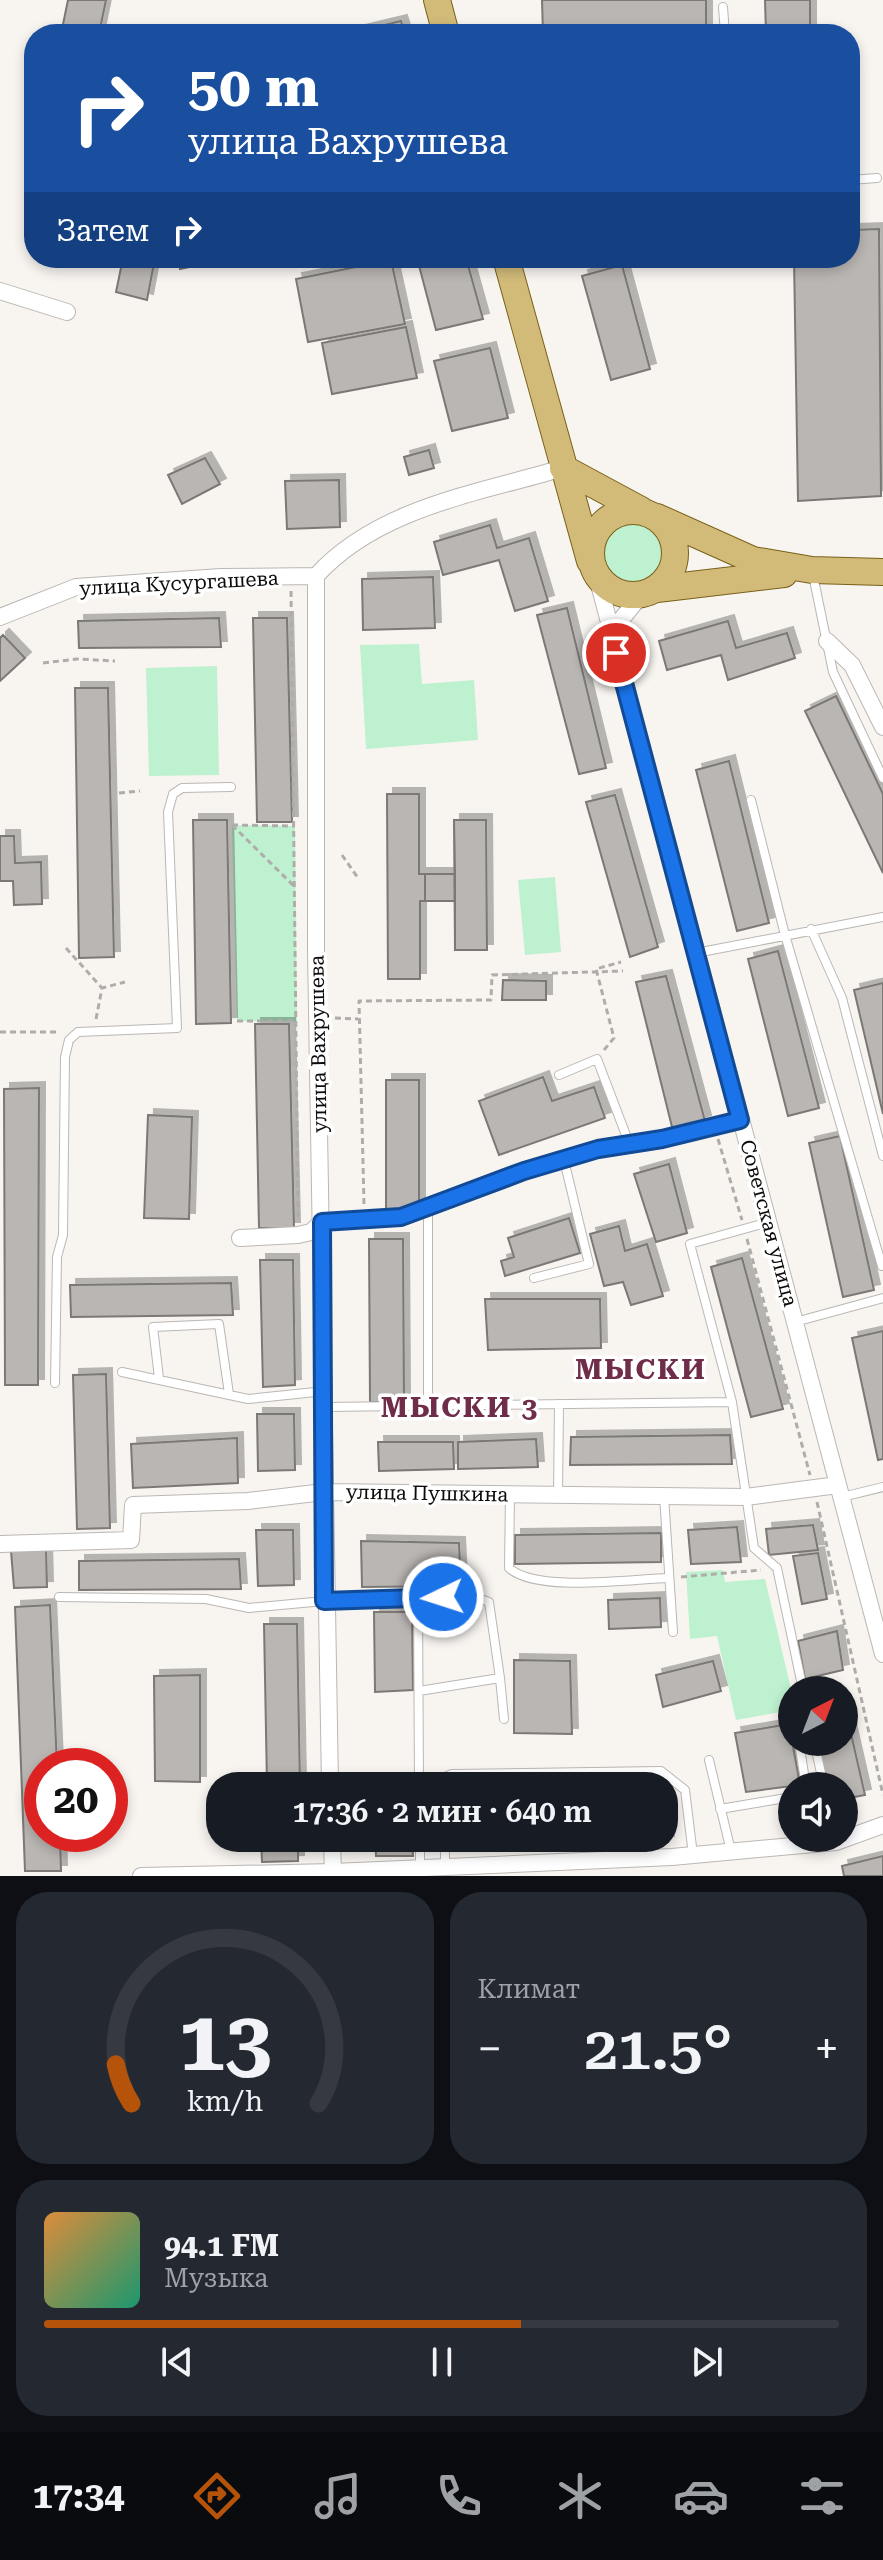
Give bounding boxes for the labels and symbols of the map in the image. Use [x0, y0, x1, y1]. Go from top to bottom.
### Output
street label: улица Кусургашева [79, 566, 279, 600]
pin [582, 619, 650, 687]
street label: улица Вахрушева [304, 955, 332, 1133]
street label: Советская улица [735, 1137, 803, 1309]
district label: МЫСКИ [575, 1353, 707, 1386]
district label: МЫСКИ 3 [381, 1391, 539, 1424]
street label: улица Пушкина [346, 1480, 509, 1506]
position arrow [401, 1555, 485, 1639]
north arrow [778, 1676, 858, 1756]
speed limit sign: 20 [24, 1748, 128, 1852]

